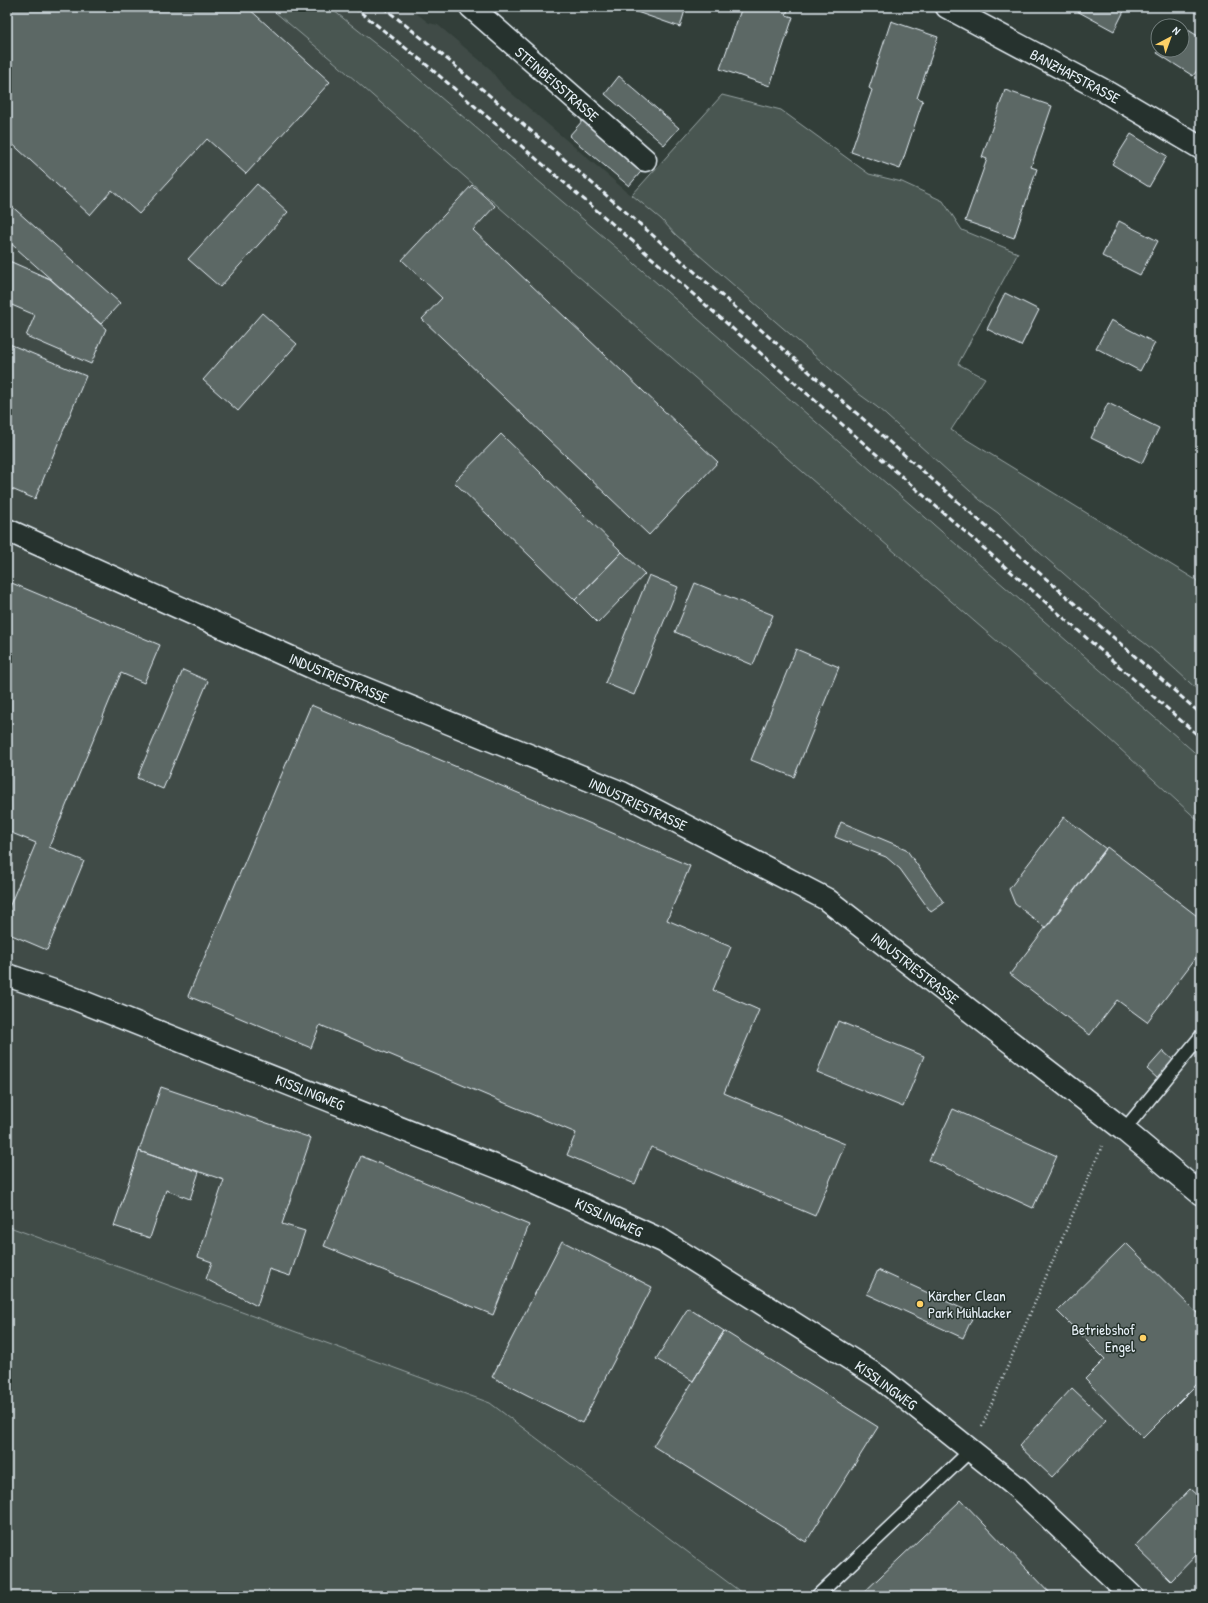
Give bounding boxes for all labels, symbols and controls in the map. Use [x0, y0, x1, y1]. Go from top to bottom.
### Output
north arrow [1150, 18, 1190, 58]
text: N [1170, 23, 1183, 38]
street label: STEINBEISSTRASSE [510, 42, 604, 127]
street label: BANZHAFSTRASSE [1026, 44, 1124, 109]
street label: INDUSTRIESTRASSE [286, 648, 392, 709]
street label: INDUSTRIESTRASSE [585, 772, 691, 836]
street label: INDUSTRIESTRASSE [867, 927, 964, 1009]
street label: KISSLINGWEG [272, 1069, 348, 1116]
street label: KISSLINGWEG [572, 1192, 647, 1242]
place label: Kärcher Clean Park Mühlacker [928, 1285, 1012, 1323]
marker: Kärcher Clean Park Mühlacker [915, 1299, 925, 1309]
place label: Betriebshof Engel [1071, 1319, 1136, 1357]
marker: Betriebshof Engel [1138, 1333, 1148, 1343]
street label: KISSLINGWEG [851, 1355, 922, 1415]

